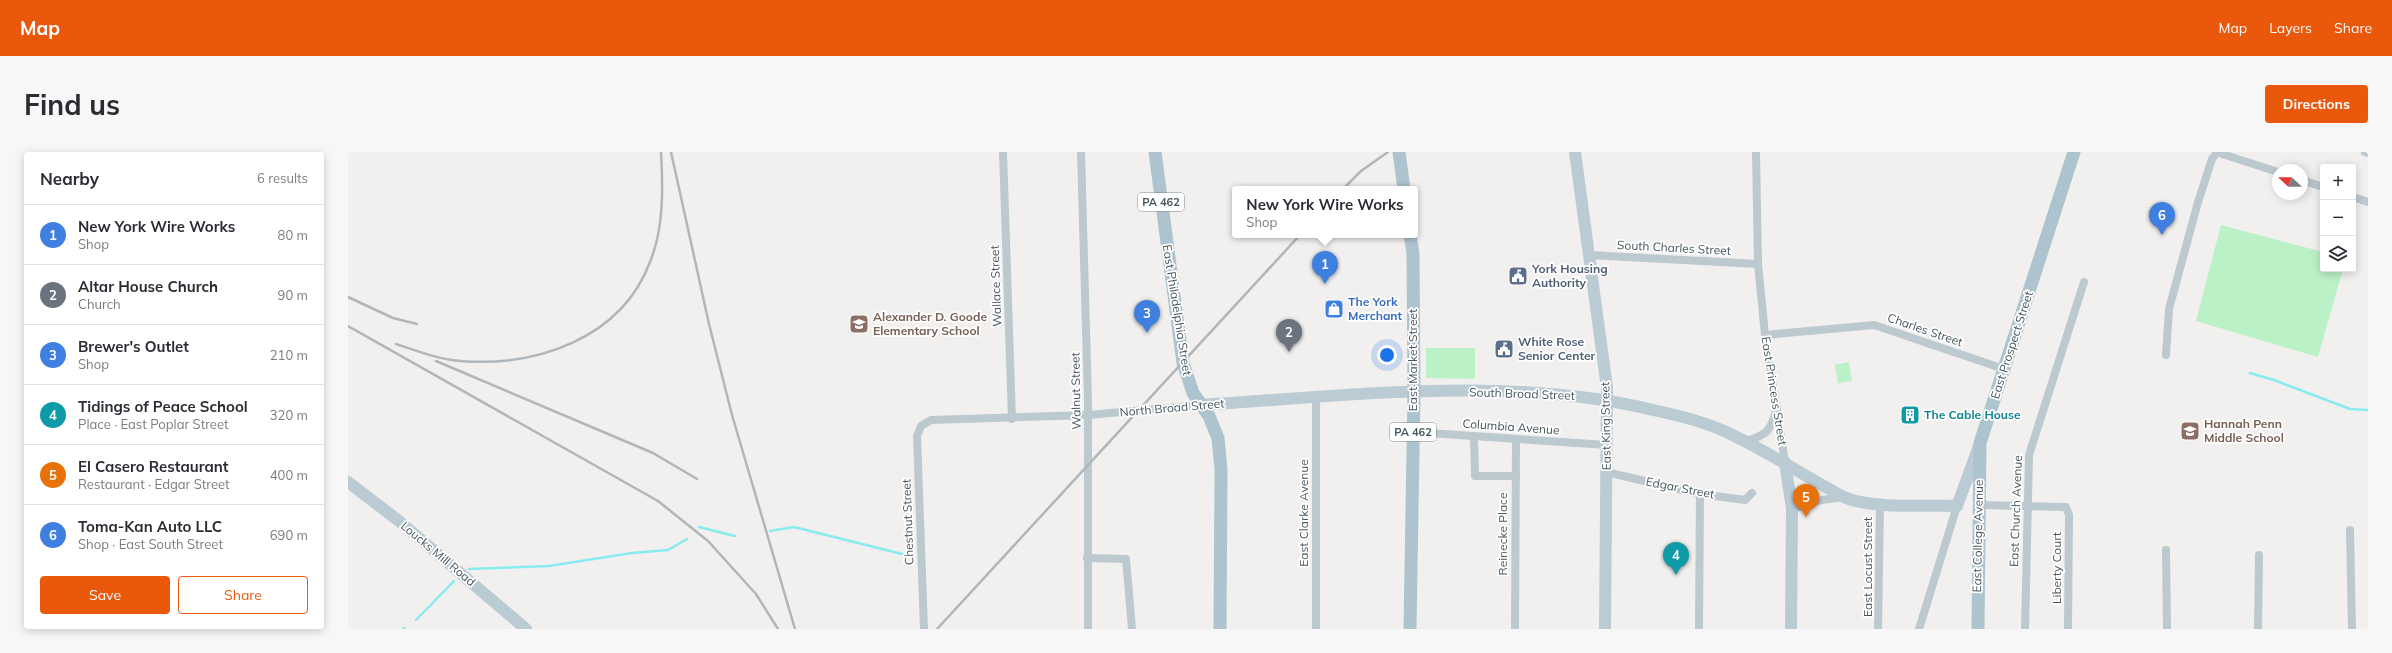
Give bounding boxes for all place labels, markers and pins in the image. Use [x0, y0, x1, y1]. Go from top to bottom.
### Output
pin: 6 [2149, 202, 2175, 235]
pin: 1 [1312, 251, 1338, 284]
place label: York Housing Authority [1531, 261, 1608, 290]
public building icon: York Housing Authority [1507, 265, 1529, 287]
place label: The York Merchant [1348, 294, 1403, 323]
shop icon: The York Merchant [1323, 298, 1345, 320]
pin: 3 [1134, 300, 1160, 333]
place label: Alexander D. Goode Elementary School [873, 309, 987, 338]
school or university icon: Alexander D. Goode Elementary School [848, 313, 870, 335]
pin: 2 [1276, 319, 1302, 352]
place label: White Rose Senior Center [1518, 334, 1595, 363]
public building icon: White Rose Senior Center [1493, 338, 1515, 360]
building icon: The Cable House [1899, 404, 1921, 426]
place label: The Cable House [1924, 407, 2021, 422]
place label: Hannah Penn Middle School [2204, 416, 2284, 445]
school or university icon: Hannah Penn Middle School [2179, 420, 2201, 442]
pin: 5 [1793, 484, 1819, 517]
pin: 4 [1663, 542, 1689, 575]

